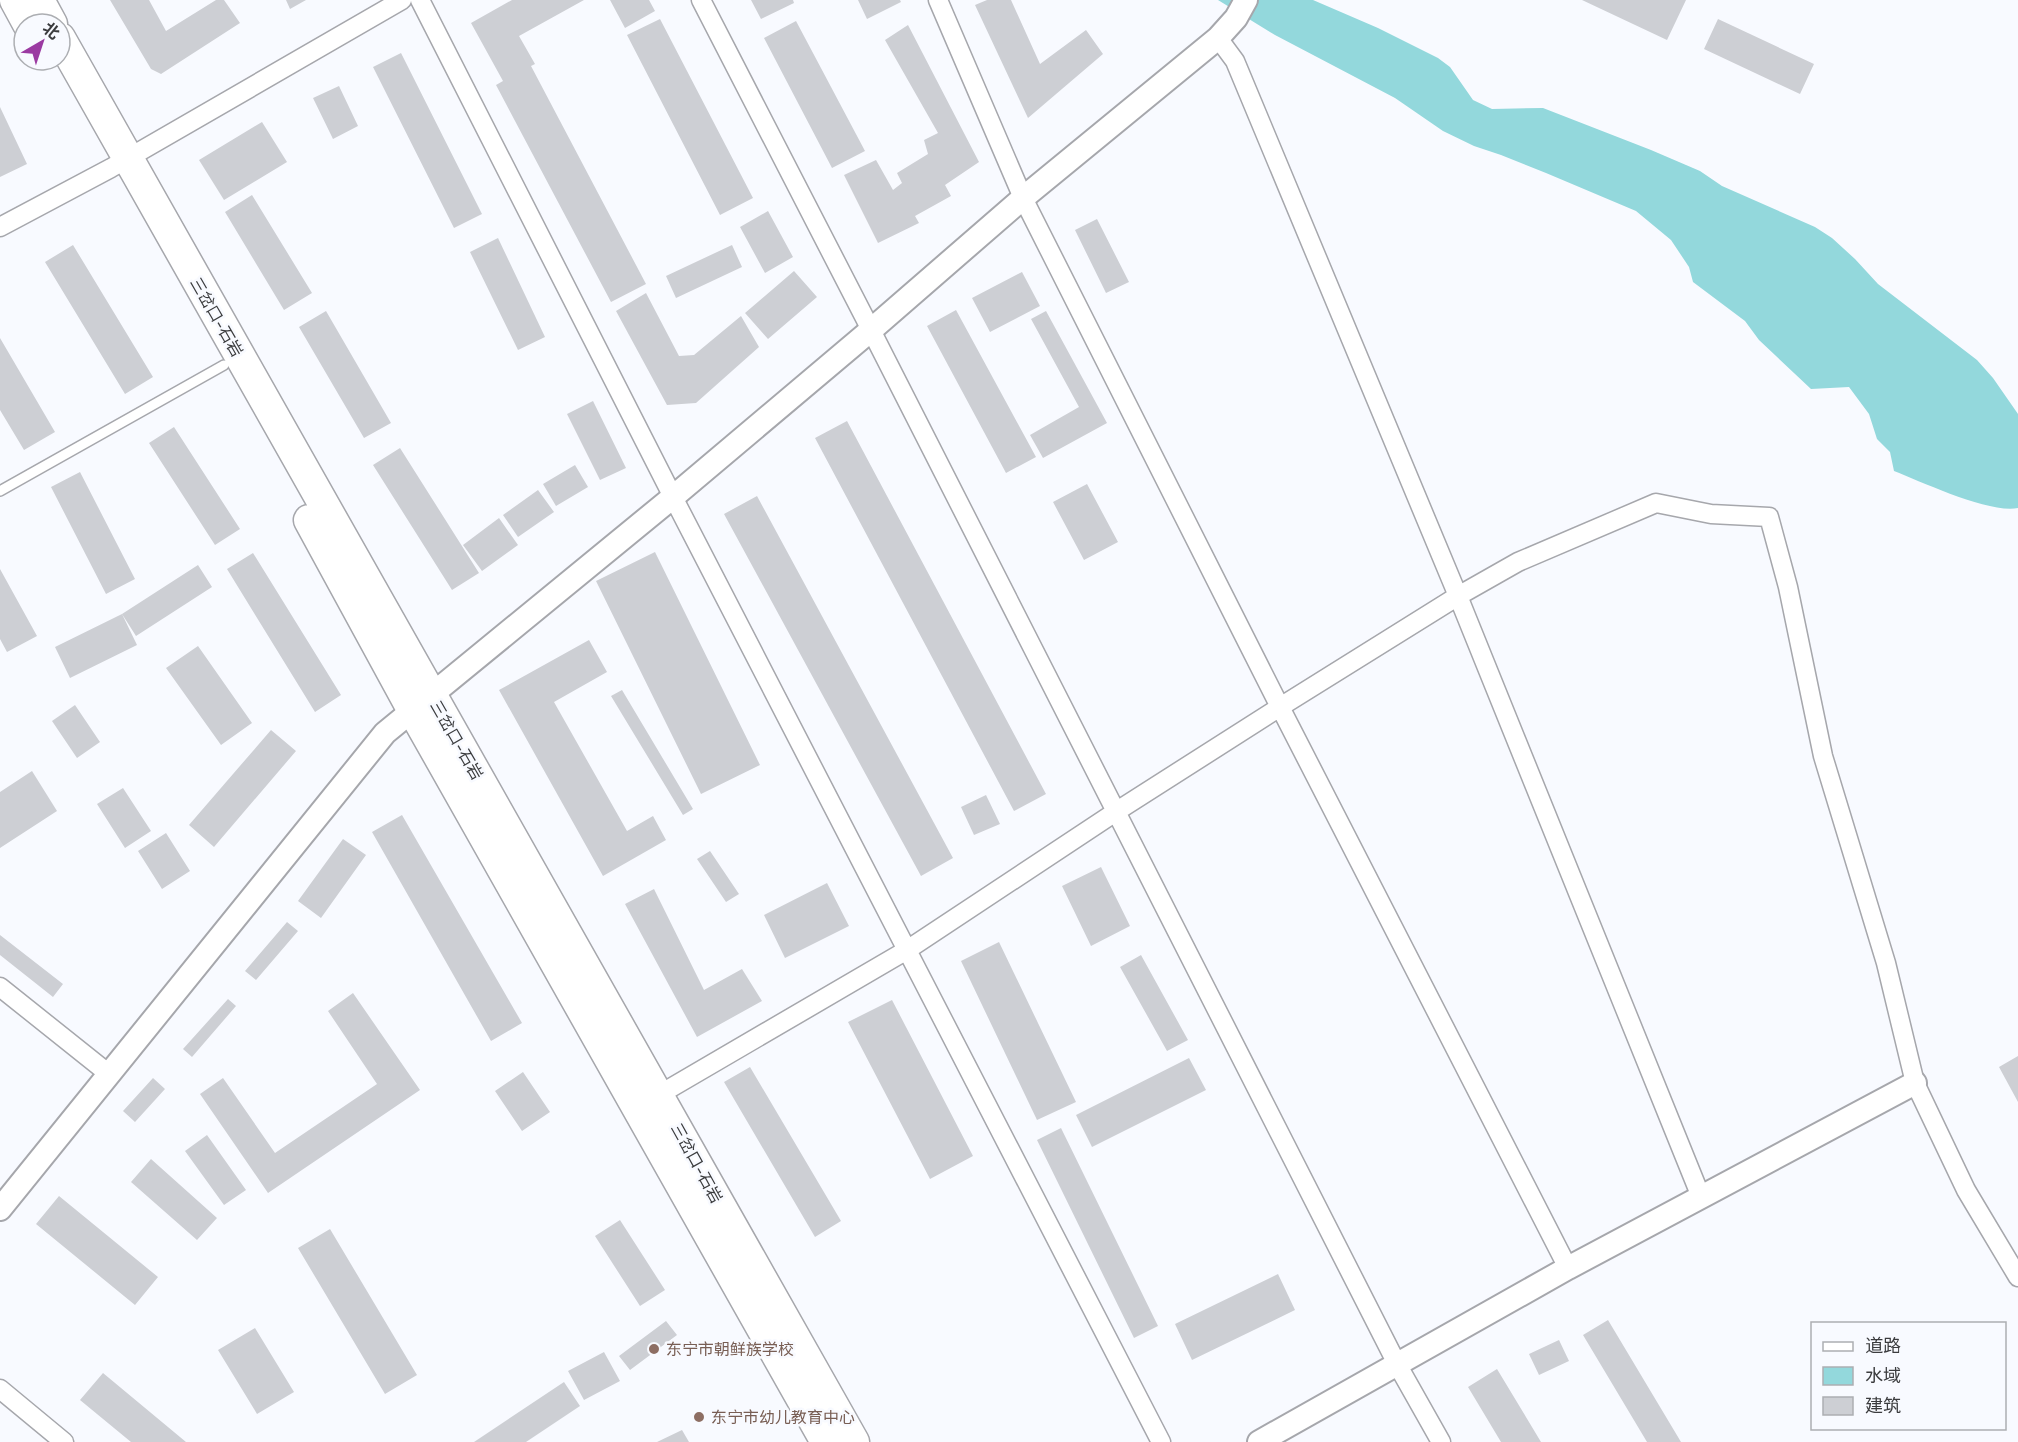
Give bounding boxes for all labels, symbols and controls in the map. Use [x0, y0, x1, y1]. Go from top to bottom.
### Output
north arrow [12, 12, 72, 72]
text: 北 [39, 18, 63, 43]
street label: 三岔口-石岩 [186, 274, 247, 360]
street label: 三岔口-石岩 [426, 697, 487, 783]
street label: 三岔口-石岩 [667, 1120, 726, 1206]
legend [1811, 1322, 2006, 1430]
text: 道路 [1865, 1335, 1901, 1356]
place label: 东宁市朝鲜族学校 [666, 1340, 794, 1359]
marker: 东宁市朝鲜族学校 [647, 1342, 661, 1356]
text: 水域 [1865, 1365, 1901, 1386]
text: 建筑 [1865, 1395, 1901, 1416]
place label: 东宁市幼儿教育中心 [711, 1408, 855, 1427]
marker: 东宁市幼儿教育中心 [692, 1410, 706, 1424]

